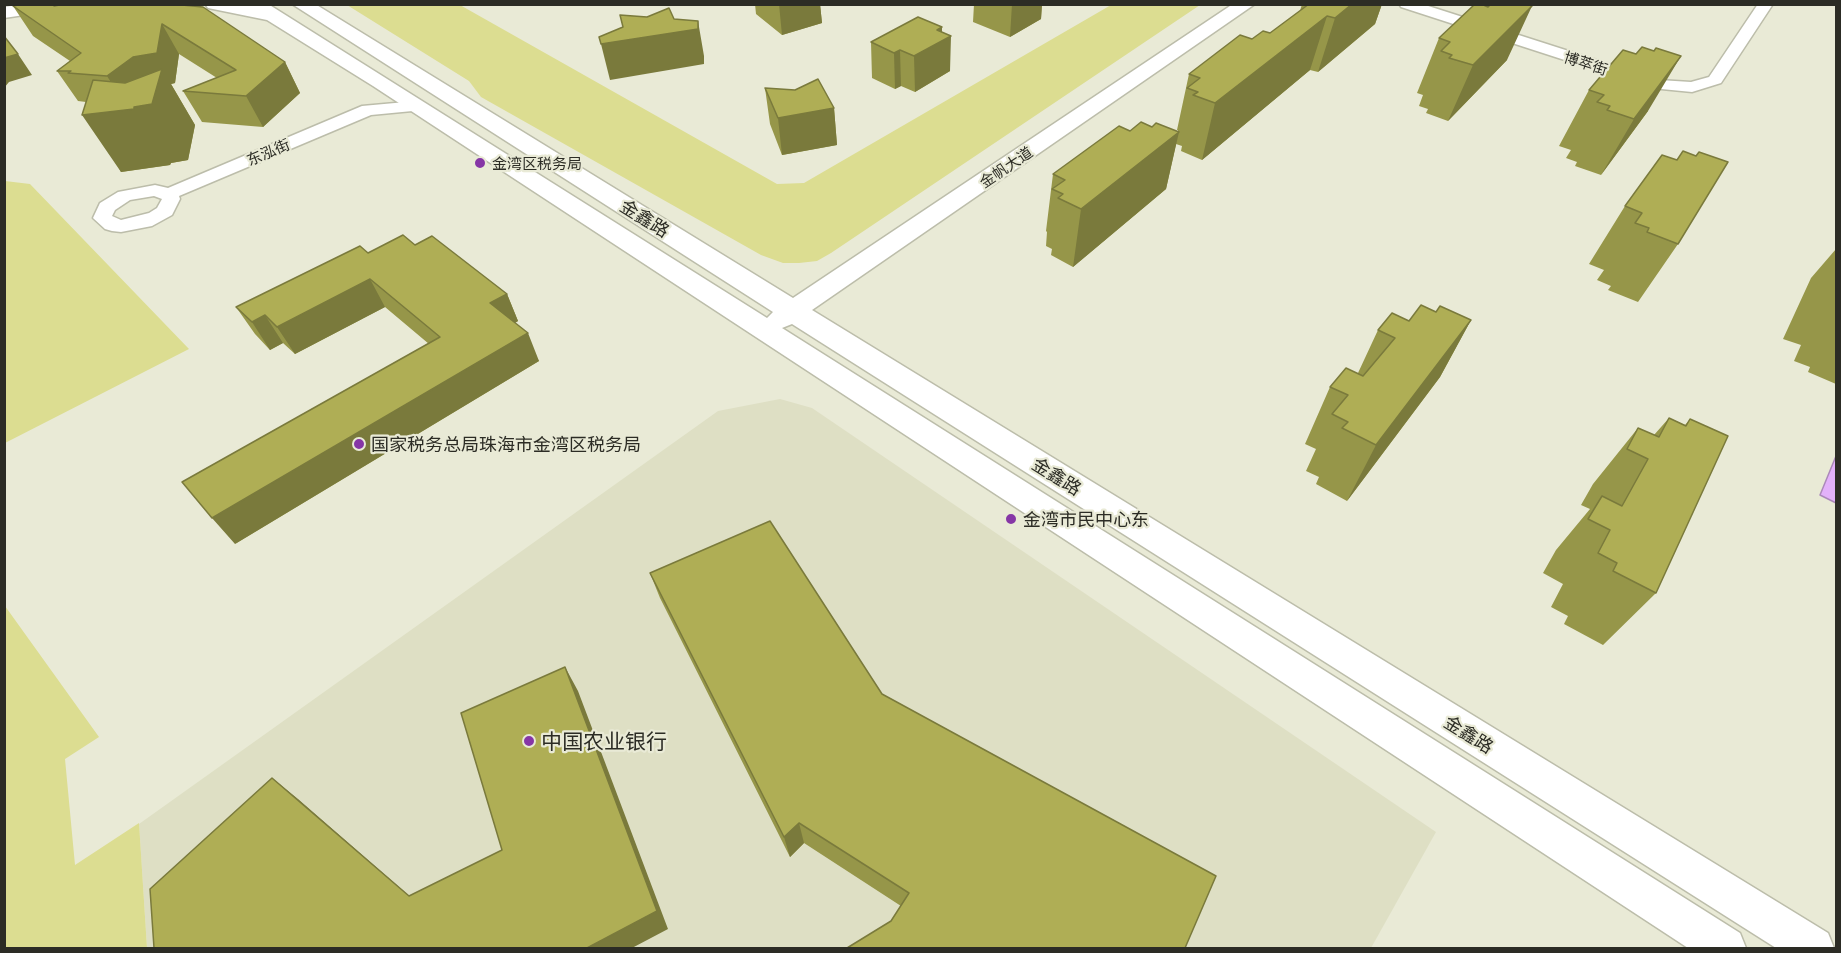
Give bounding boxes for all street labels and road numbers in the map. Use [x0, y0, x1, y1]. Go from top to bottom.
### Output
street label: 博萃街 [1562, 47, 1610, 79]
street label: 东泓街 [244, 135, 292, 169]
street label: 金帆大道 [976, 143, 1036, 191]
street label: 金鑫路 [616, 195, 674, 241]
street label: 金鑫路 [1028, 453, 1086, 499]
street label: 金鑫路 [1440, 711, 1498, 757]

